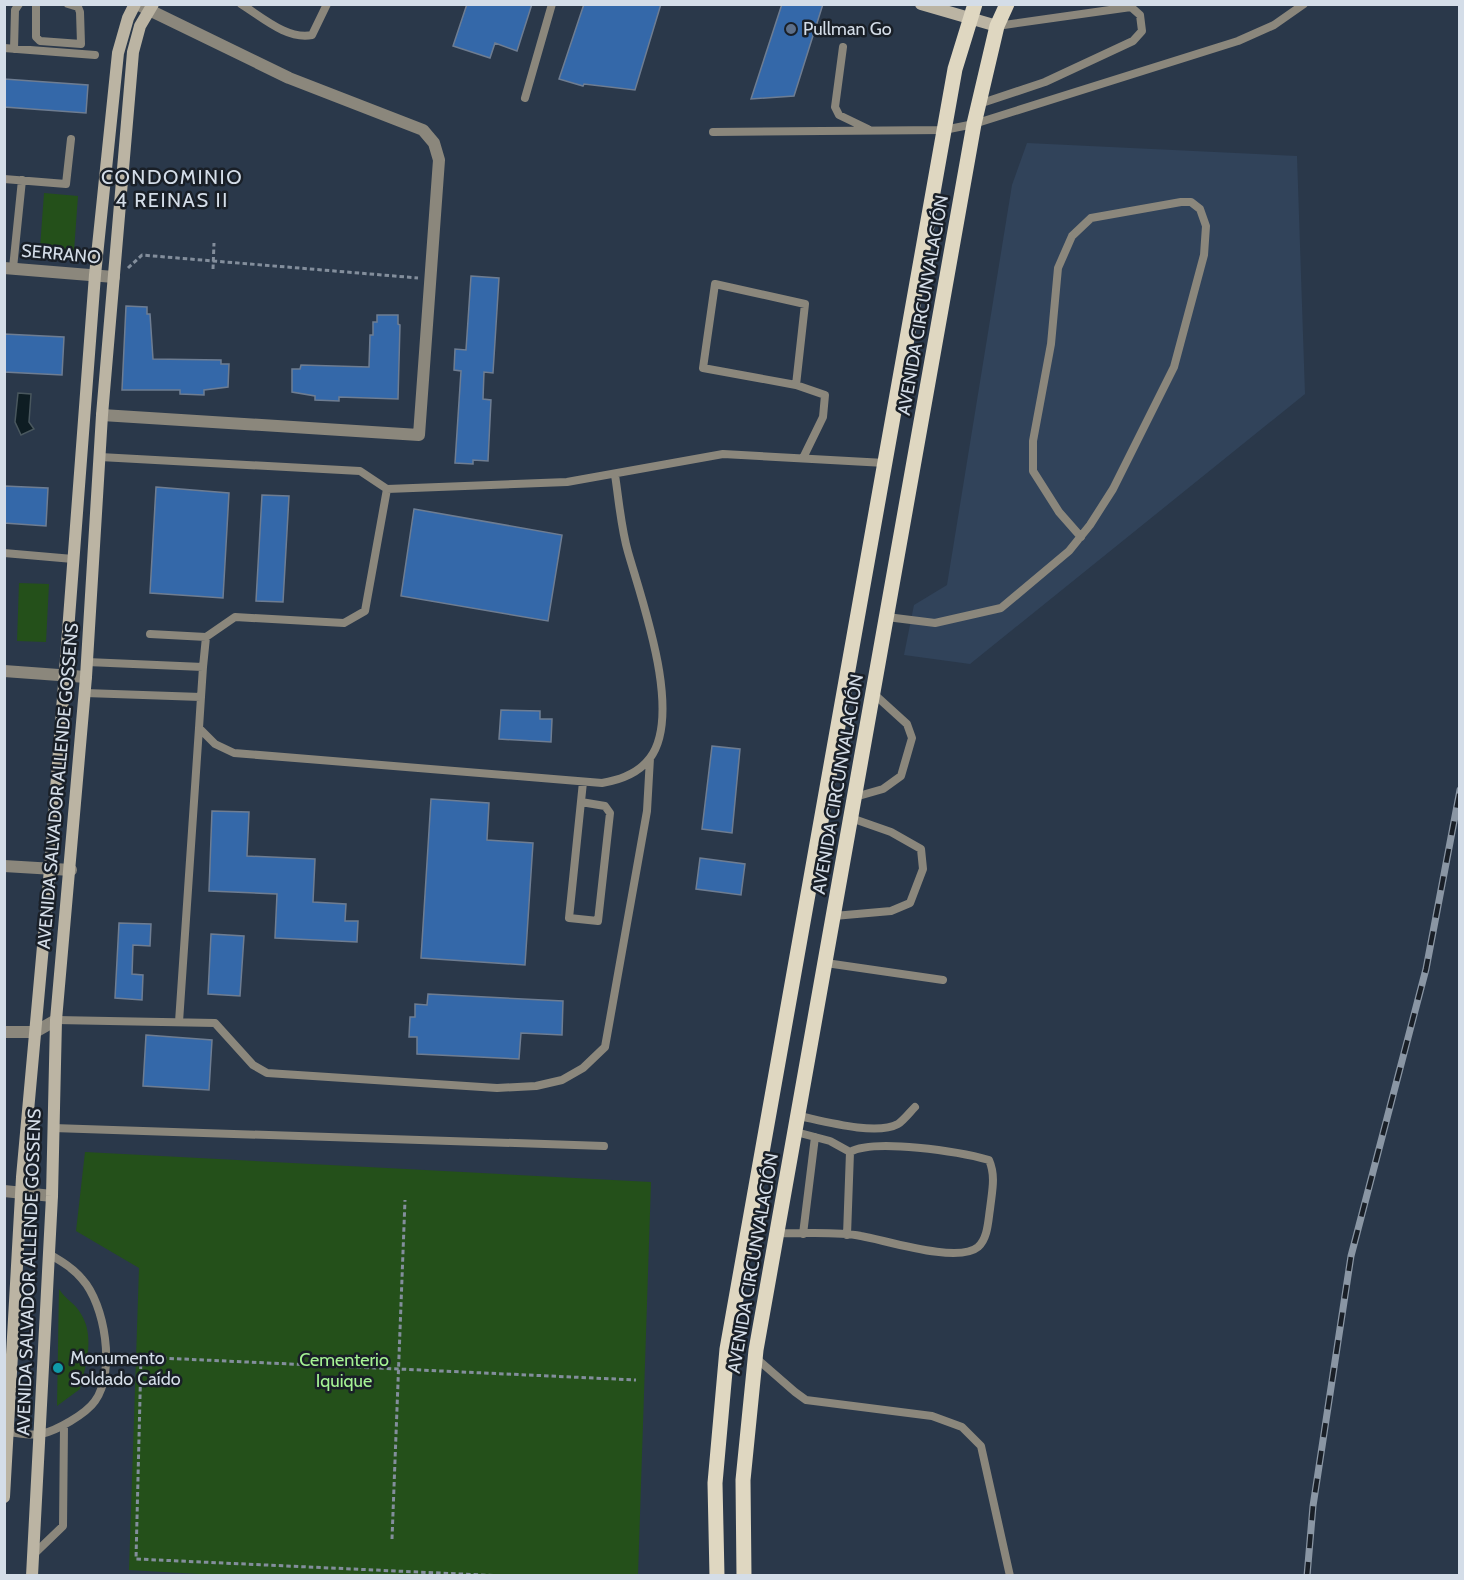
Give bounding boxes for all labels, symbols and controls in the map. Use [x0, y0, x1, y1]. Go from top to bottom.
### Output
place label: Pullman Go [803, 18, 892, 40]
marker: Pullman Go [784, 22, 798, 36]
district label: CONDOMINIO 4 REINAS II [101, 165, 243, 212]
street label: AVENIDA CIRCUNVALACIÓN [893, 193, 953, 417]
street label: SERRANO [20, 240, 102, 268]
street label: AVENIDA SALVADOR ALLENDE GOSSENS [33, 622, 83, 950]
street label: AVENIDA CIRCUNVALACIÓN [808, 672, 868, 896]
street label: AVENIDA SALVADOR ALLENDE GOSSENS [12, 1108, 46, 1436]
street label: AVENIDA CIRCUNVALACIÓN [723, 1151, 783, 1375]
place label: Monumento Soldado Caído [70, 1347, 181, 1390]
park label: Cementerio Iquique [299, 1349, 389, 1392]
marker: Monumento Soldado Caído [51, 1361, 65, 1375]

